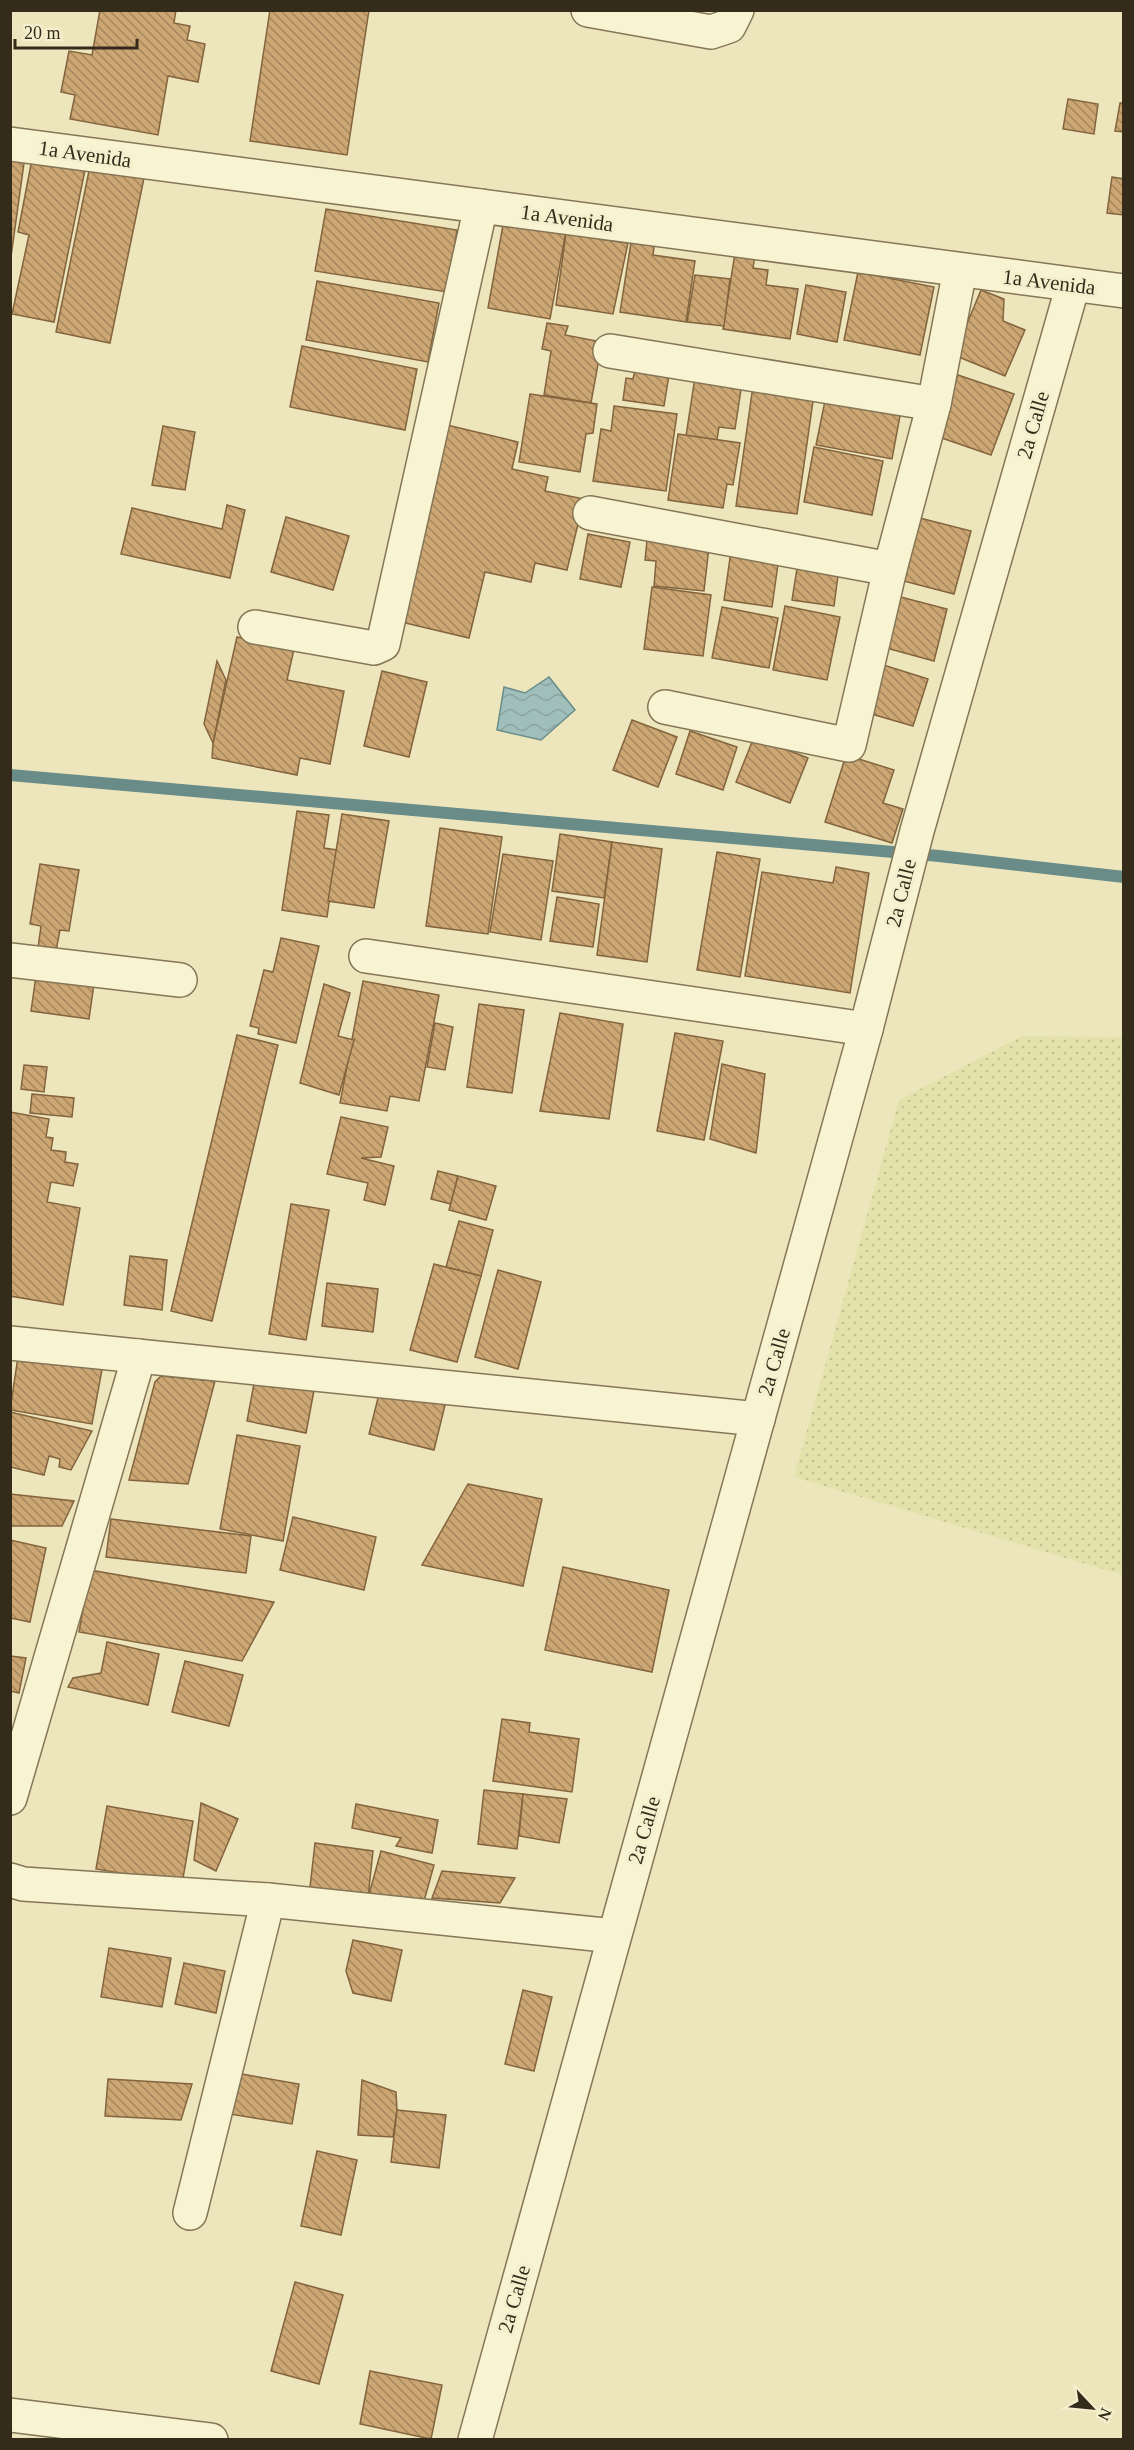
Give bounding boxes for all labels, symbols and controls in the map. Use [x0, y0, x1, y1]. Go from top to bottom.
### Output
scale bar [15, 12, 136, 50]
text: 20 m [24, 23, 61, 43]
street label: 1a Avenida [37, 136, 134, 172]
street label: 1a Avenida [519, 200, 616, 236]
street label: 1a Avenida [1001, 264, 1098, 300]
street label: 2a Calle [1012, 388, 1054, 462]
street label: 2a Calle [881, 856, 921, 930]
street label: 2a Calle [753, 1325, 795, 1399]
street label: 2a Calle [623, 1793, 665, 1867]
street label: 2a Calle [493, 2262, 535, 2336]
north arrow [1062, 2378, 1122, 2438]
text: N [1095, 2405, 1115, 2424]

